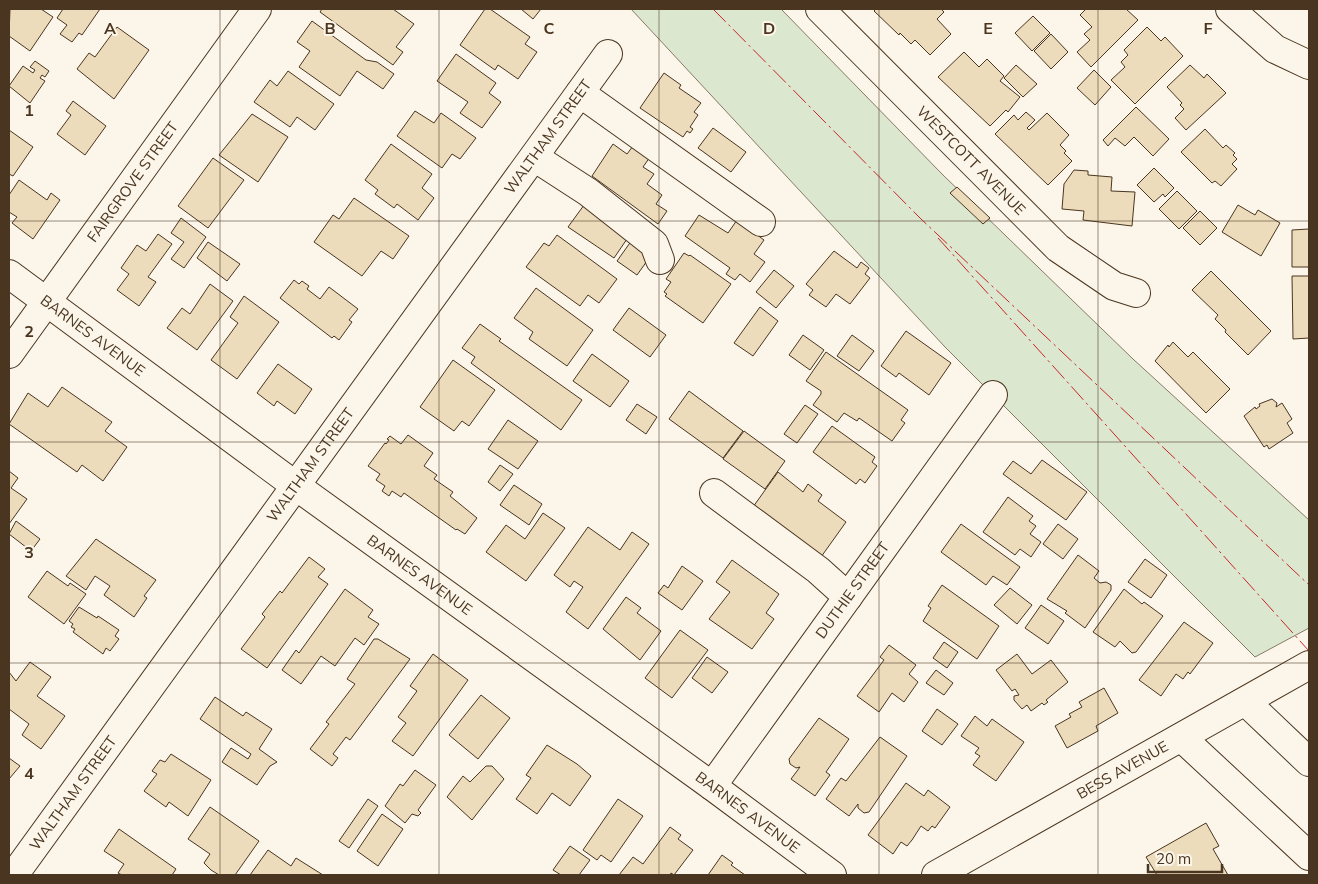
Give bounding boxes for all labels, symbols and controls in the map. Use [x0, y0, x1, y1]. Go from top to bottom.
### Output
text: A [104, 18, 116, 38]
text: B [324, 18, 336, 38]
text: C [544, 18, 555, 38]
text: D [763, 18, 775, 38]
text: E [983, 18, 993, 38]
text: F [1203, 18, 1213, 38]
street label: WALTHAM STREET [500, 76, 595, 198]
text: 1 [24, 100, 34, 120]
street label: WESTCOTT AVENUE [913, 102, 1030, 219]
street label: FAIRGROVE STREET [83, 118, 182, 245]
street label: BARNES AVENUE [37, 291, 149, 380]
text: 2 [24, 321, 34, 341]
street label: WALTHAM STREET [262, 404, 358, 526]
street label: BARNES AVENUE [363, 530, 476, 619]
street label: DUTHIE STREET [811, 538, 893, 642]
text: 3 [24, 542, 34, 562]
street label: WALTHAM STREET [25, 732, 121, 854]
street label: BESS AVENUE [1073, 736, 1172, 803]
text: 4 [24, 763, 34, 783]
street label: BARNES AVENUE [692, 767, 804, 857]
scale bar [1148, 842, 1222, 874]
text: 20 m [1156, 849, 1191, 868]

